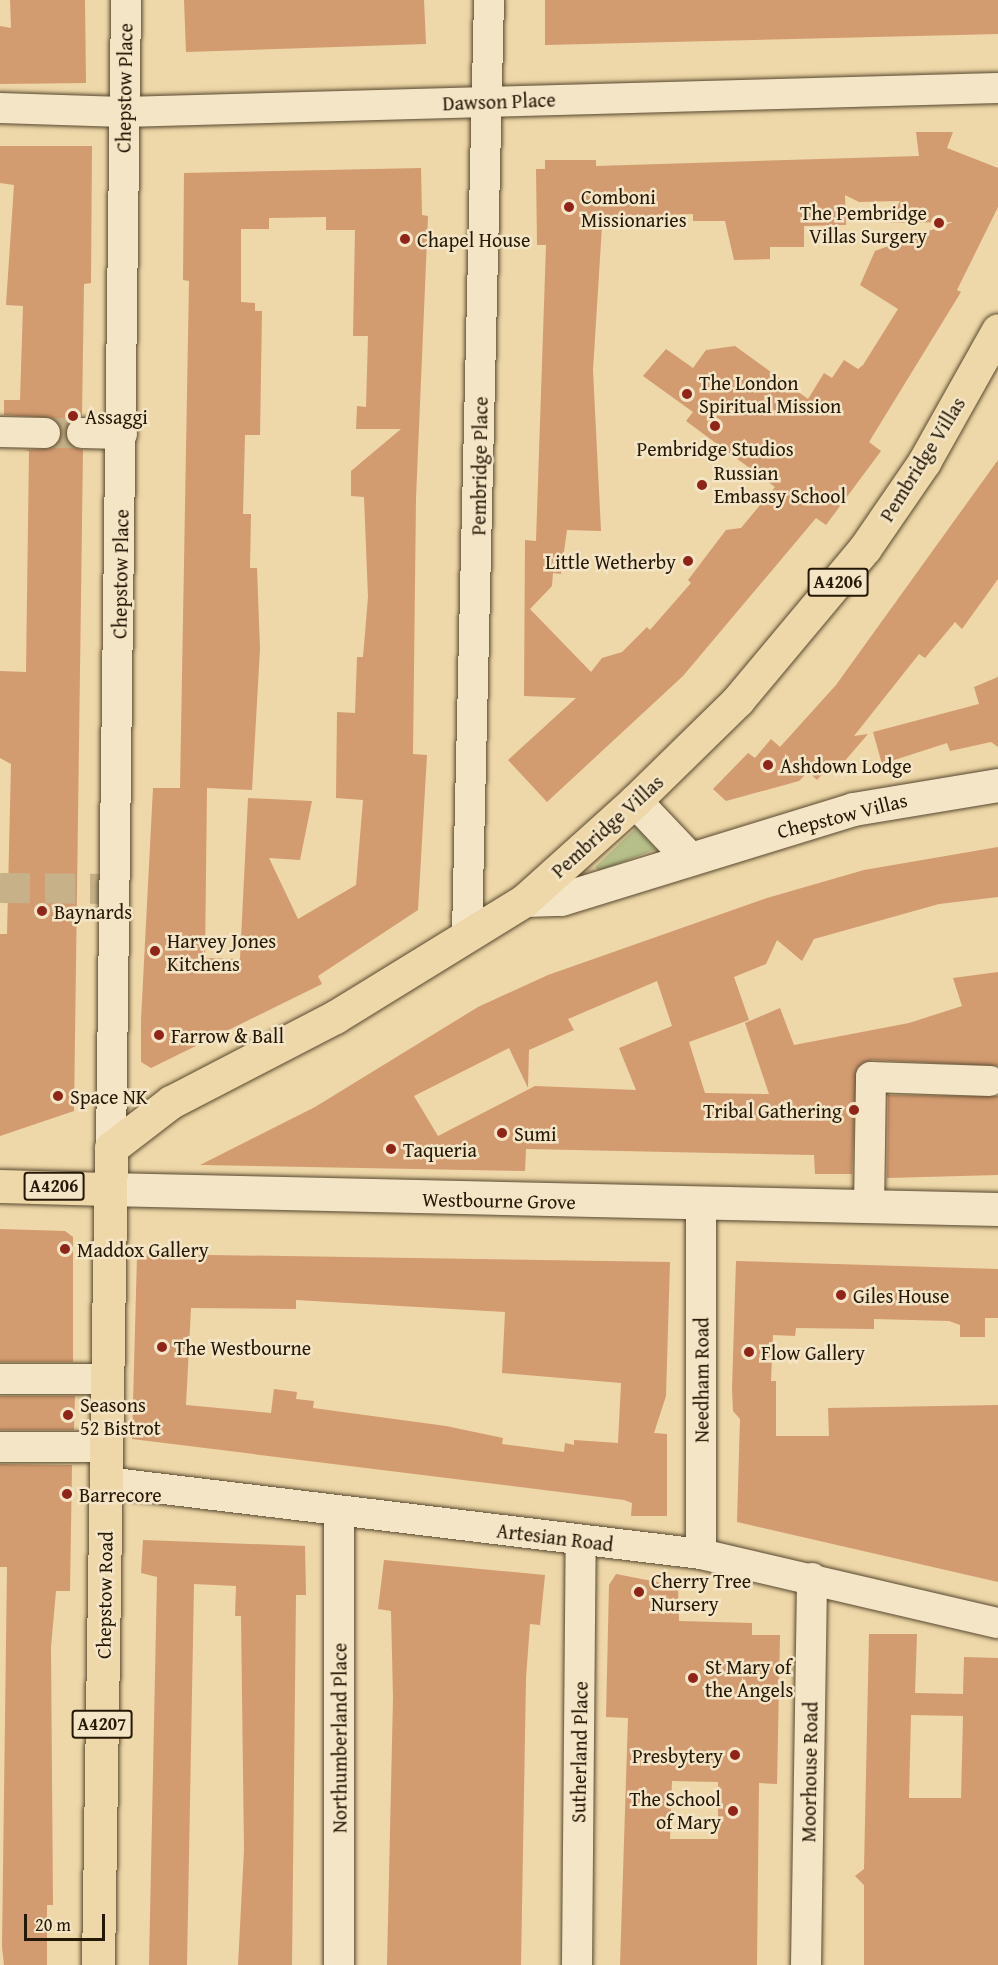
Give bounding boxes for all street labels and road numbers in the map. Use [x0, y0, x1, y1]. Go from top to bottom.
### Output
street label: Chepstow Place [111, 23, 137, 153]
street label: Dawson Place [442, 87, 556, 115]
street label: Pembridge Villas [874, 392, 970, 526]
street label: Pembridge Place [466, 396, 492, 536]
street label: Chepstow Place [107, 509, 133, 639]
road number: A4206 [806, 567, 870, 597]
street label: Pembridge Villas [546, 769, 668, 883]
street label: Chepstow Villas [775, 787, 909, 843]
road number: A4206 [22, 1171, 86, 1201]
street label: Westbourne Grove [422, 1187, 576, 1213]
street label: Needham Road [689, 1317, 713, 1443]
street label: Artesian Road [495, 1518, 615, 1556]
street label: Chepstow Road [91, 1531, 117, 1659]
street label: Northumberland Place [327, 1643, 351, 1833]
street label: Sutherland Place [566, 1681, 592, 1823]
street label: Moorhouse Road [796, 1701, 822, 1843]
road number: A4207 [70, 1709, 134, 1739]

